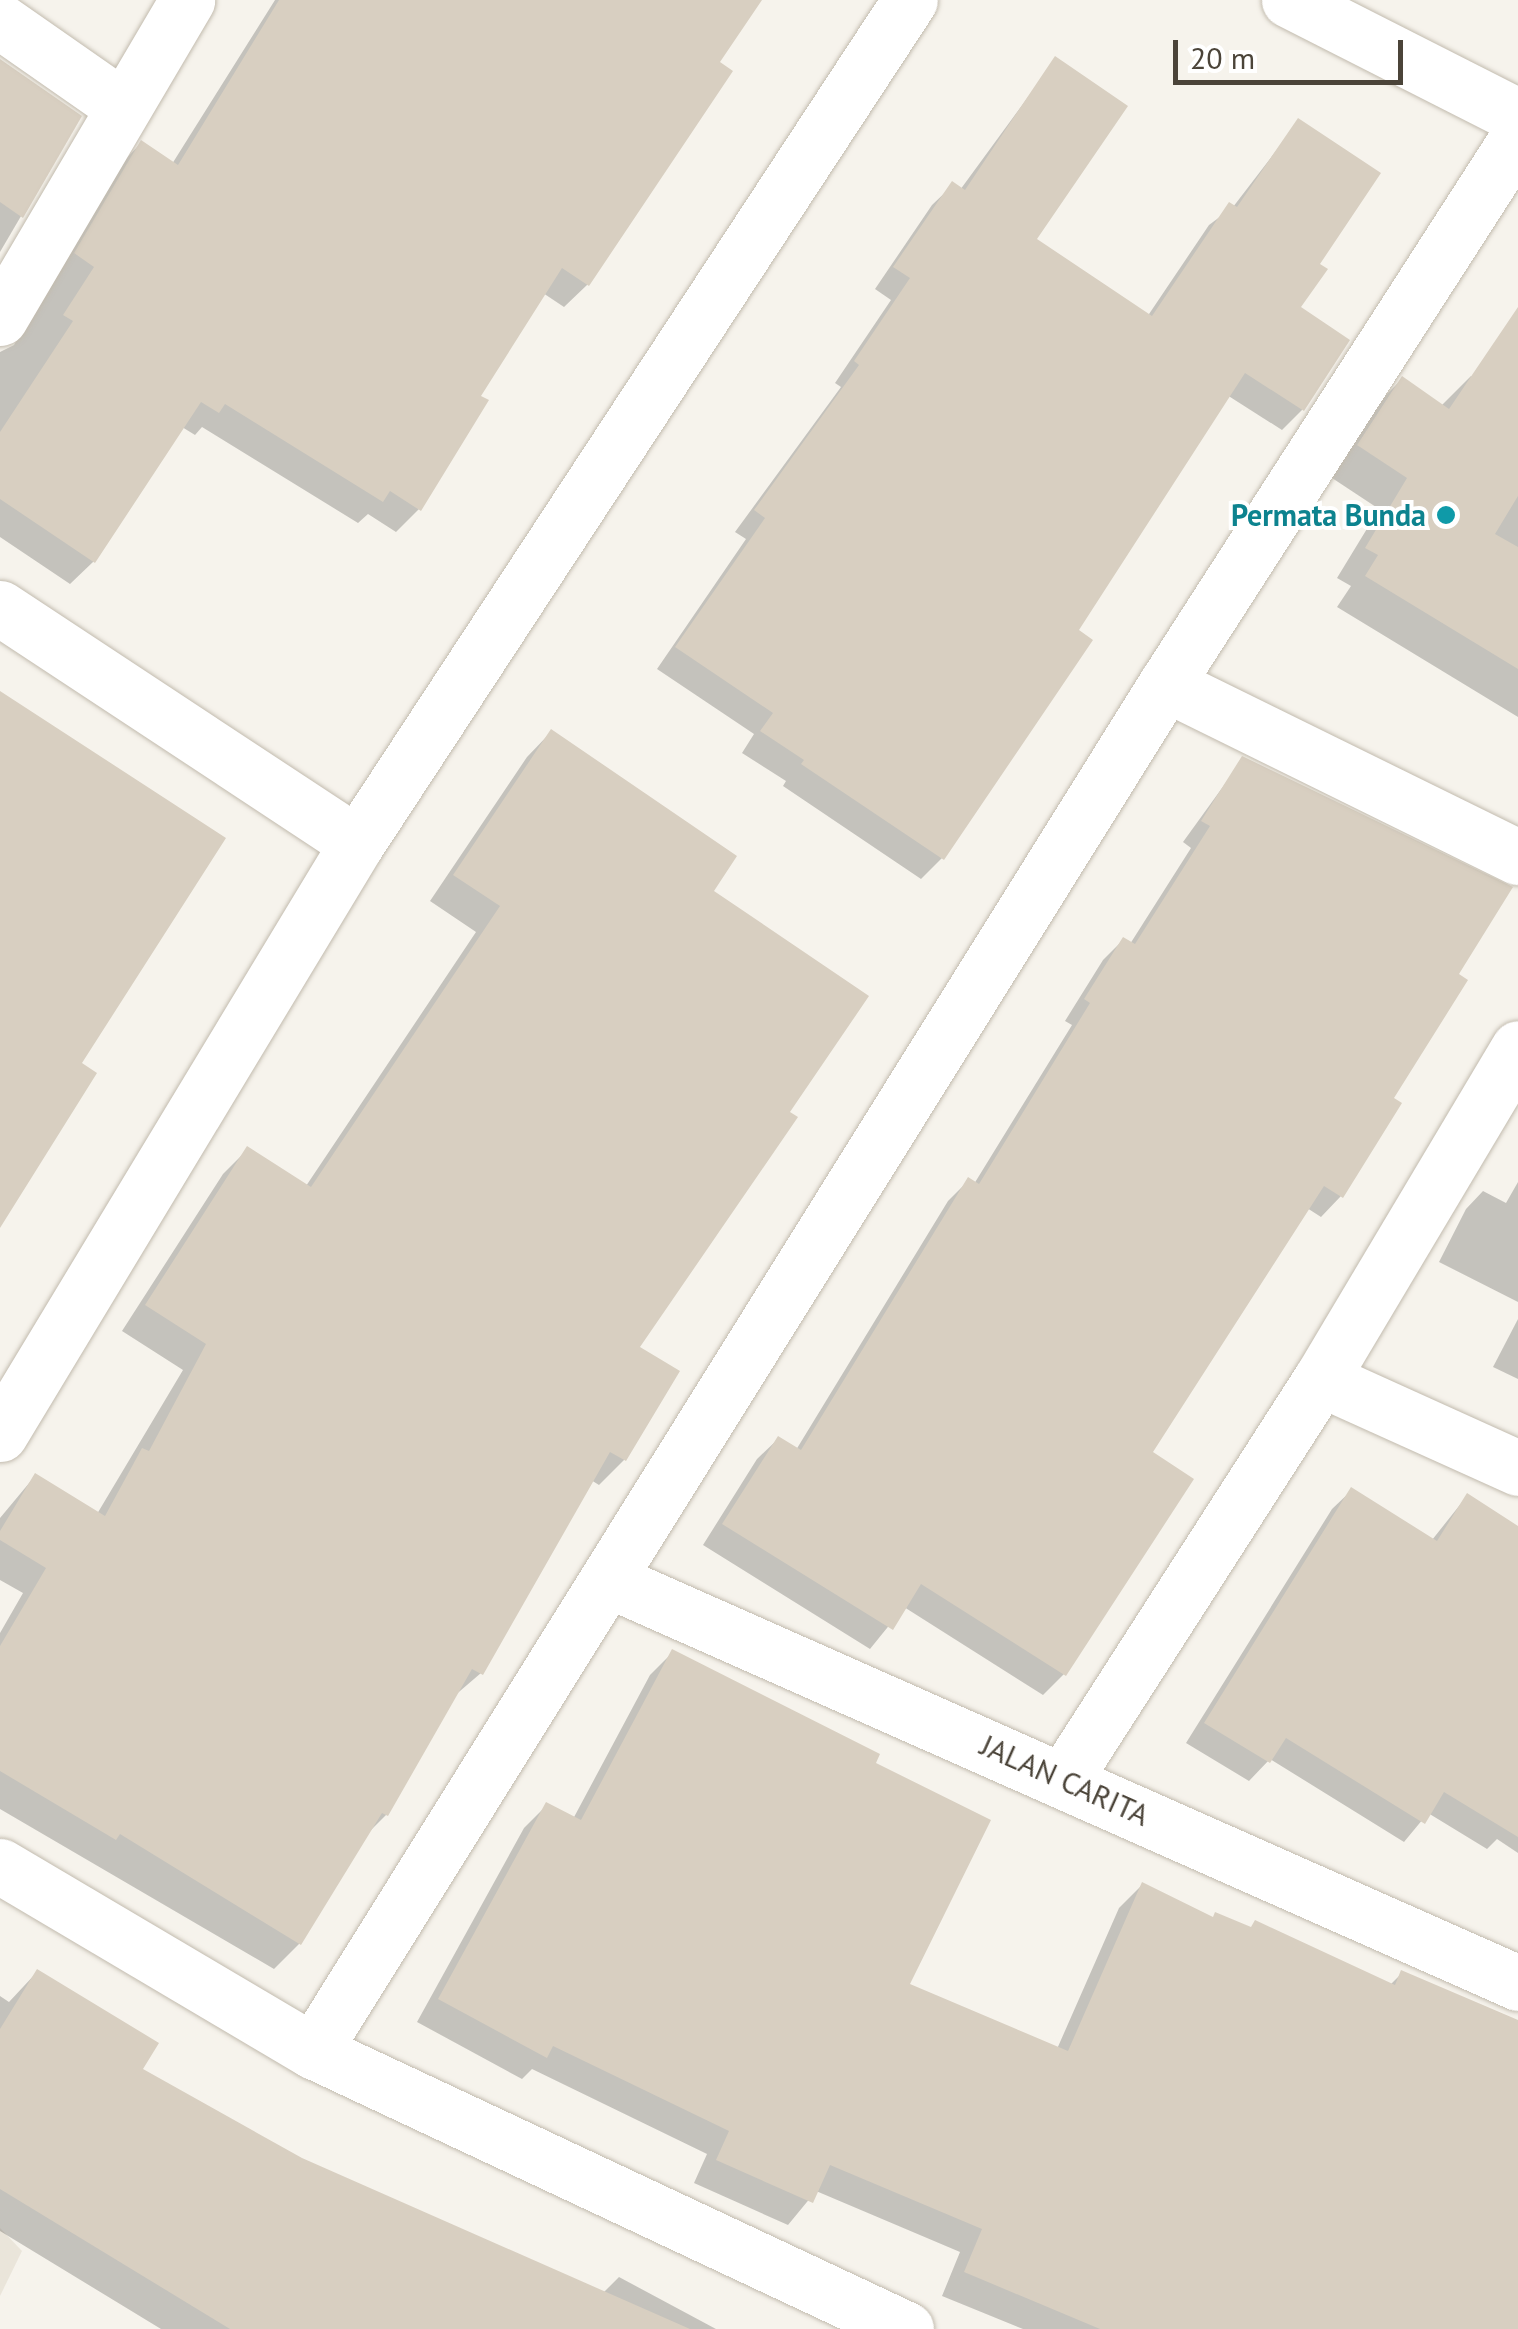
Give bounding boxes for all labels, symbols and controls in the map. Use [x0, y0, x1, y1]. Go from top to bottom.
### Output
scale bar [1178, 20, 1408, 82]
text: 20 m [1190, 38, 1255, 77]
place label: Permata Bunda [1231, 497, 1426, 533]
marker: Permata Bunda [1435, 504, 1457, 526]
street label: JALAN CARITA [975, 1727, 1155, 1833]

